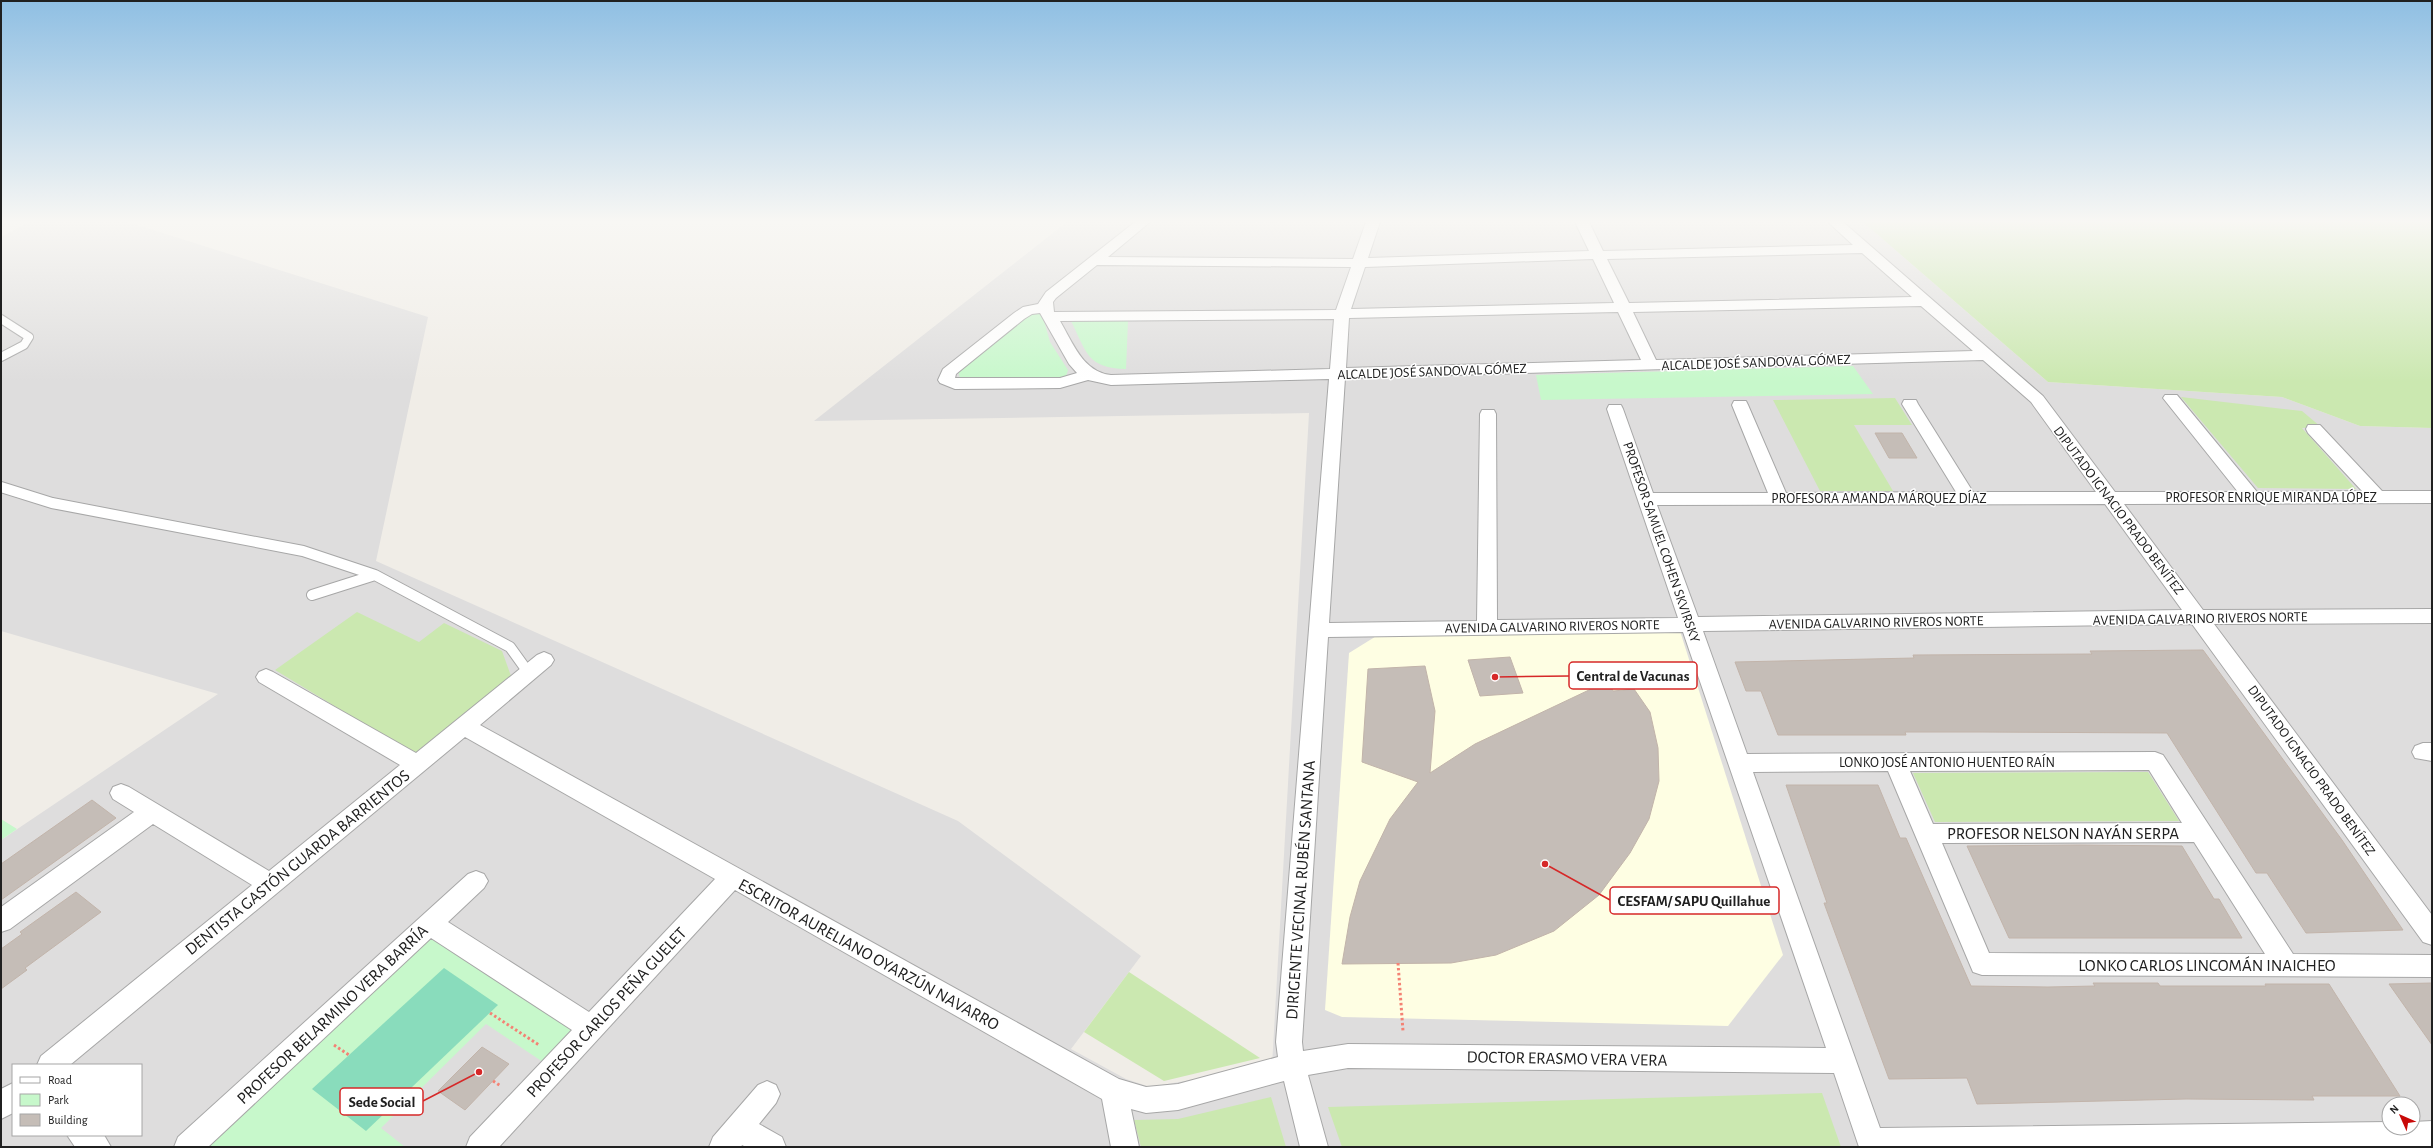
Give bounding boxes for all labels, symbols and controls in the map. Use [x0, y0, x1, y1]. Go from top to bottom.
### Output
street label: ALCALDE JOSÉ SANDOVAL GÓMEZ [1661, 350, 1851, 373]
street label: ALCALDE JOSÉ SANDOVAL GÓMEZ [1337, 359, 1527, 382]
street label: DIPUTADO IGNACIO PRADO BENÍTEZ [2051, 422, 2188, 597]
street label: PROFESOR SAMUEL COHEN SKVIRSKY [1620, 440, 1702, 645]
street label: PROFESOR ENRIQUE MIRANDA LÓPEZ [2165, 488, 2377, 505]
street label: PROFESORA AMANDA MÁRQUEZ DÍAZ [1771, 489, 1987, 506]
street label: AVENIDA GALVARINO RIVEROS NORTE [2093, 610, 2308, 628]
street label: AVENIDA GALVARINO RIVEROS NORTE [1769, 614, 1984, 632]
street label: AVENIDA GALVARINO RIVEROS NORTE [1445, 618, 1660, 636]
callout: Central de Vacunas [1569, 662, 1697, 689]
text: Central de Vacunas [1577, 669, 1690, 684]
street label: DIPUTADO IGNACIO PRADO BENÍTEZ [2245, 681, 2380, 858]
street label: LONKO JOSÉ ANTONIO HUENTEO RAÍN [1839, 753, 2055, 770]
street label: DIRIGENTE VECINAL RUBÉN SANTANA [1282, 760, 1318, 1020]
street label: DENTISTA GASTÓN GUARDA BARRIENTOS [181, 766, 413, 958]
street label: PROFESOR NELSON NAYÁN SERPA [1947, 824, 2179, 842]
street label: ESCRITOR AURELIANO OYARZÚN NAVARRO [736, 875, 1003, 1033]
callout: CESFAM/ SAPU Quillahue [1610, 887, 1779, 914]
text: CESFAM/ SAPU Quillahue [1618, 894, 1770, 909]
street label: PROFESOR BELARMINO VERA BARRÍA [233, 921, 431, 1107]
street label: PROFESOR CARLOS PEÑA GUELET [522, 923, 690, 1101]
street label: LONKO CARLOS LINCOMÁN INAICHEO [2078, 956, 2336, 974]
street label: DOCTOR ERASMO VERA VERA [1467, 1048, 1668, 1069]
legend [12, 1064, 142, 1136]
text: Road [48, 1074, 72, 1086]
callout: Sede Social [340, 1088, 423, 1115]
text: Park [48, 1094, 69, 1106]
text: Sede Social [348, 1095, 416, 1110]
north arrow [2381, 1096, 2421, 1136]
text: N [2388, 1103, 2401, 1116]
text: Building [48, 1114, 88, 1126]

